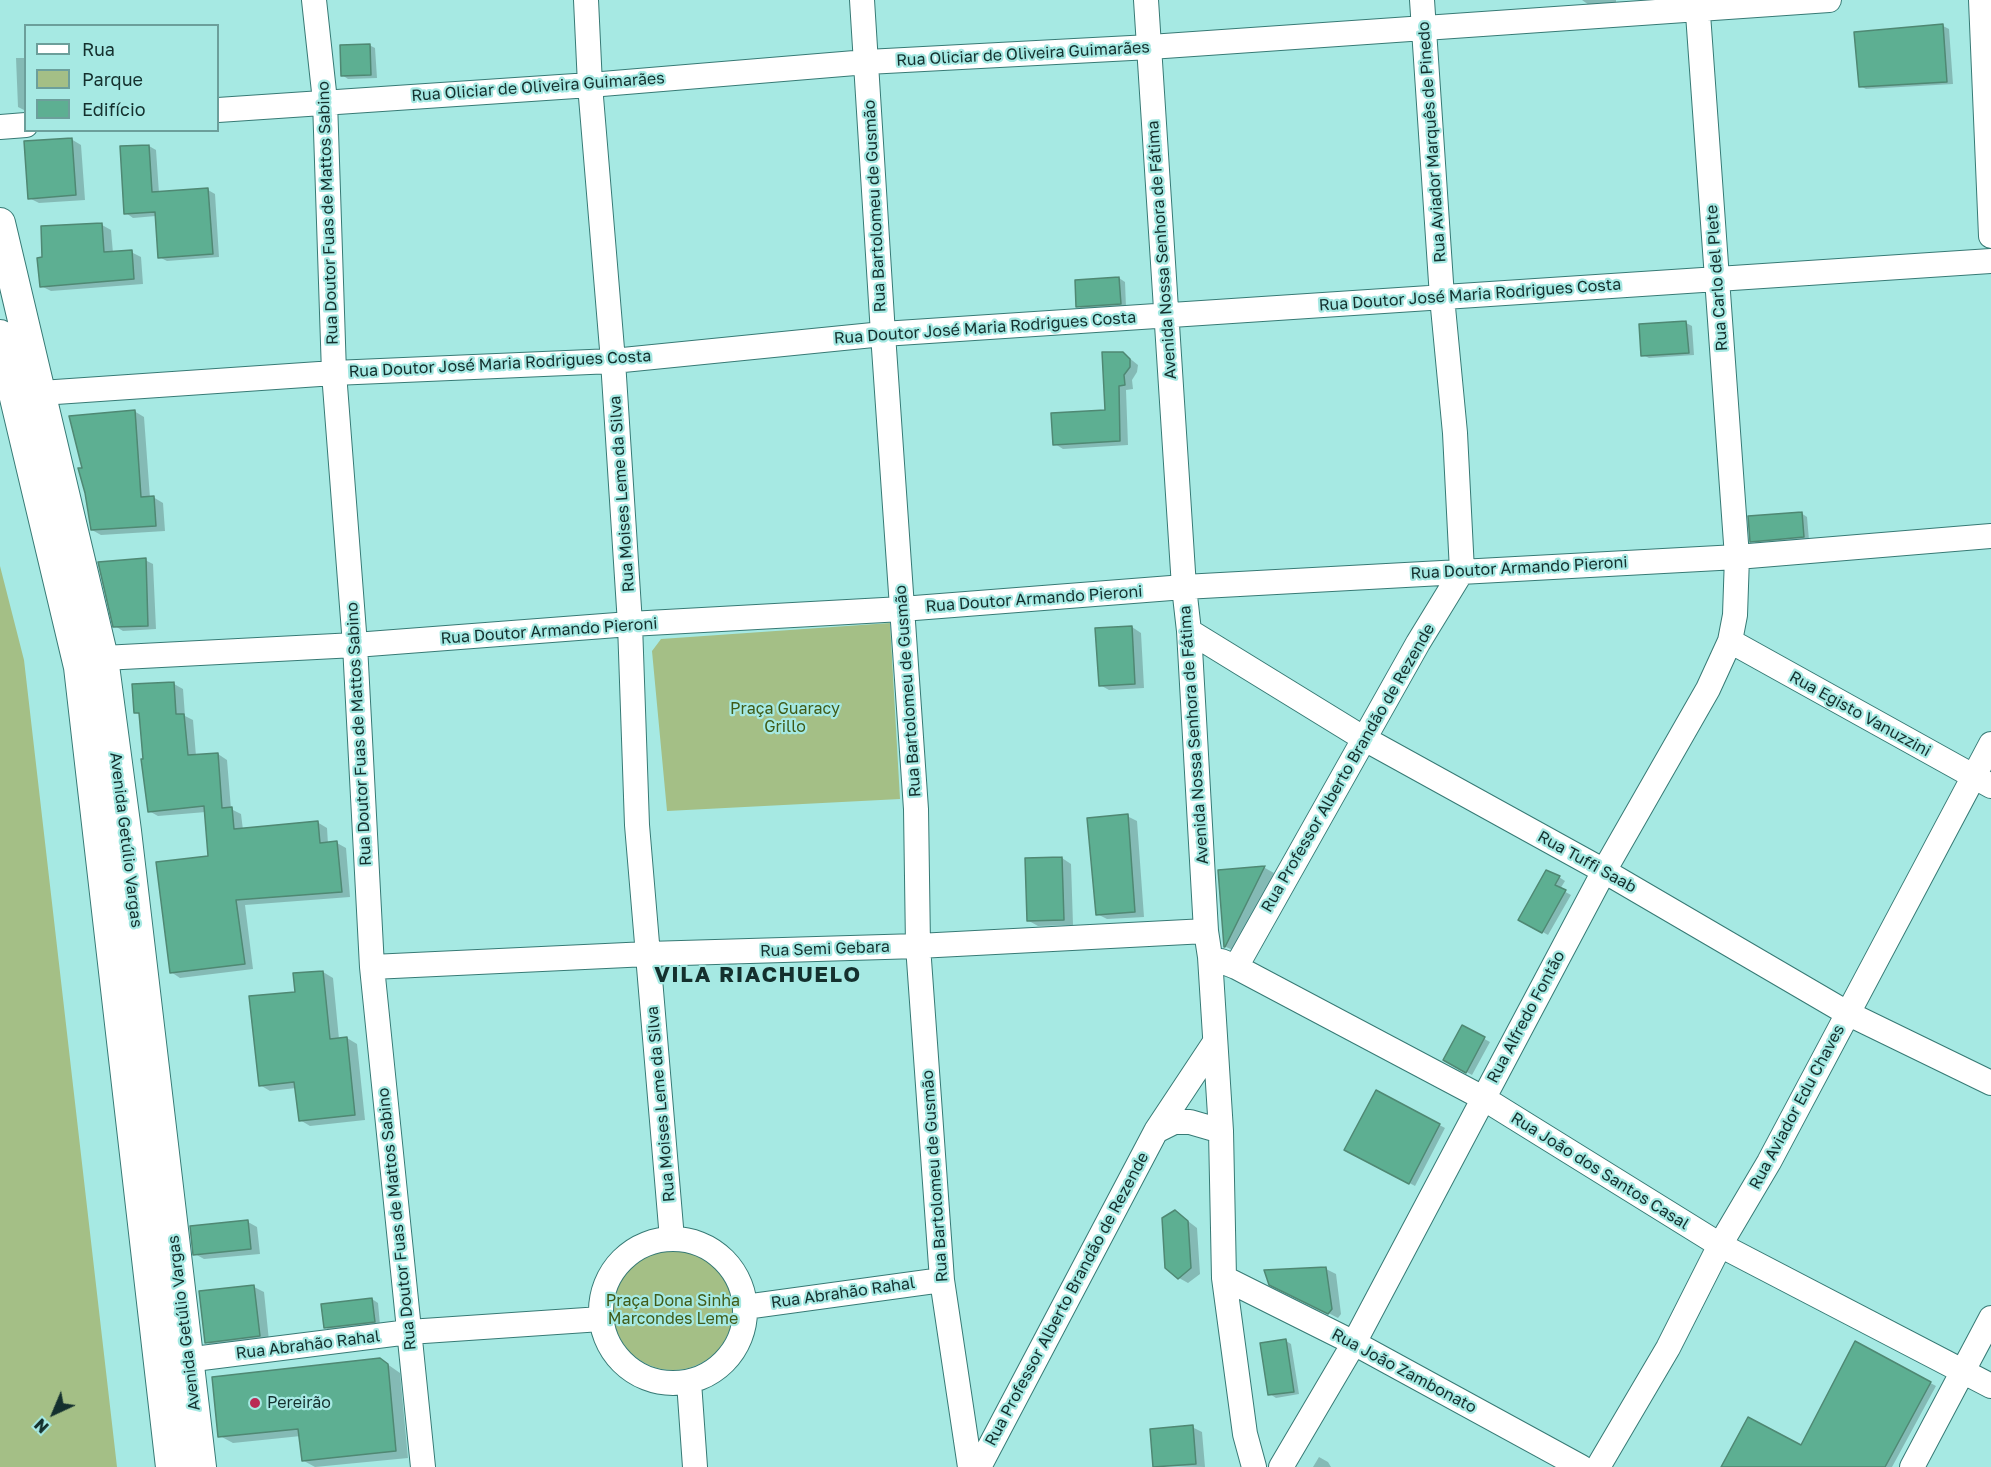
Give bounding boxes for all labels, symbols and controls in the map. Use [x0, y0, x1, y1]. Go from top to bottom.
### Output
street label: Rua Aviador Marquês de Pinedo [1414, 21, 1450, 263]
legend [24, 24, 219, 132]
text: Rua [82, 38, 115, 60]
street label: Rua Oliciar de Oliveira Guimarães [896, 38, 1150, 70]
text: Parque [82, 68, 143, 90]
street label: Rua Oliciar de Oliveira Guimarães [411, 69, 665, 105]
street label: Rua Doutor Fuas de Mattos Sabino [314, 81, 342, 345]
text: Edifício [82, 98, 146, 120]
street label: Rua Bartolomeu de Gusmão [860, 99, 890, 313]
street label: Avenida Nossa Senhora de Fátima [1143, 120, 1181, 380]
street label: Rua Carlo del Plete [1702, 204, 1732, 352]
street label: Rua Doutor José Maria Rodrigues Costa [1318, 275, 1622, 315]
street label: Rua Doutor José Maria Rodrigues Costa [833, 308, 1137, 348]
street label: Rua Doutor José Maria Rodrigues Costa [348, 346, 652, 382]
street label: Rua Moises Leme da Silva [606, 395, 638, 593]
street label: Rua Doutor Armando Pieroni [1410, 553, 1628, 583]
street label: Rua Doutor Armando Pieroni [925, 582, 1143, 616]
street label: Rua Bartolomeu de Gusmão [891, 584, 925, 798]
street label: Rua Doutor Fuas de Mattos Sabino [343, 602, 375, 866]
street label: Avenida Nossa Senhora de Fátima [1175, 605, 1213, 865]
street label: Rua Doutor Armando Pieroni [440, 614, 658, 648]
street label: Rua Professor Alberto Brandão de Rezende [1257, 620, 1439, 916]
street label: Rua Egisto Vanuzzini [1786, 667, 1934, 761]
park label: Praça Guaracy Grillo [730, 699, 840, 737]
street label: Avenida Getúlio Vargas [106, 751, 146, 929]
street label: Rua Tuffi Saab [1534, 827, 1640, 897]
street label: Rua Semi Gebara [760, 937, 890, 961]
street label: Rua Alfredo Fontão [1483, 948, 1569, 1086]
district label: VILA RIACHUELO [654, 962, 862, 988]
street label: Rua Moises Leme da Silva [643, 1005, 679, 1203]
street label: Rua Aviador Edu Chaves [1745, 1021, 1849, 1193]
street label: Rua Bartolomeu de Gusmão [918, 1069, 952, 1283]
street label: Rua Doutor Fuas de Mattos Sabino [374, 1087, 420, 1351]
street label: Rua João dos Santos Casal [1507, 1108, 1693, 1234]
street label: Rua Professor Alberto Brandão de Rezende [981, 1149, 1153, 1449]
street label: Avenida Getúlio Vargas [164, 1234, 204, 1412]
street label: Rua Abrahão Rahal [770, 1273, 916, 1313]
park label: Praça Dona Sinha Marcondes Leme [606, 1291, 740, 1329]
street label: Rua João Zambonato [1328, 1325, 1480, 1417]
street label: Rua Abrahão Rahal [235, 1327, 381, 1363]
north arrow [24, 1383, 84, 1443]
place label: Pereirão [267, 1393, 331, 1413]
marker: Pereirão [248, 1396, 262, 1410]
text: N [30, 1415, 53, 1437]

